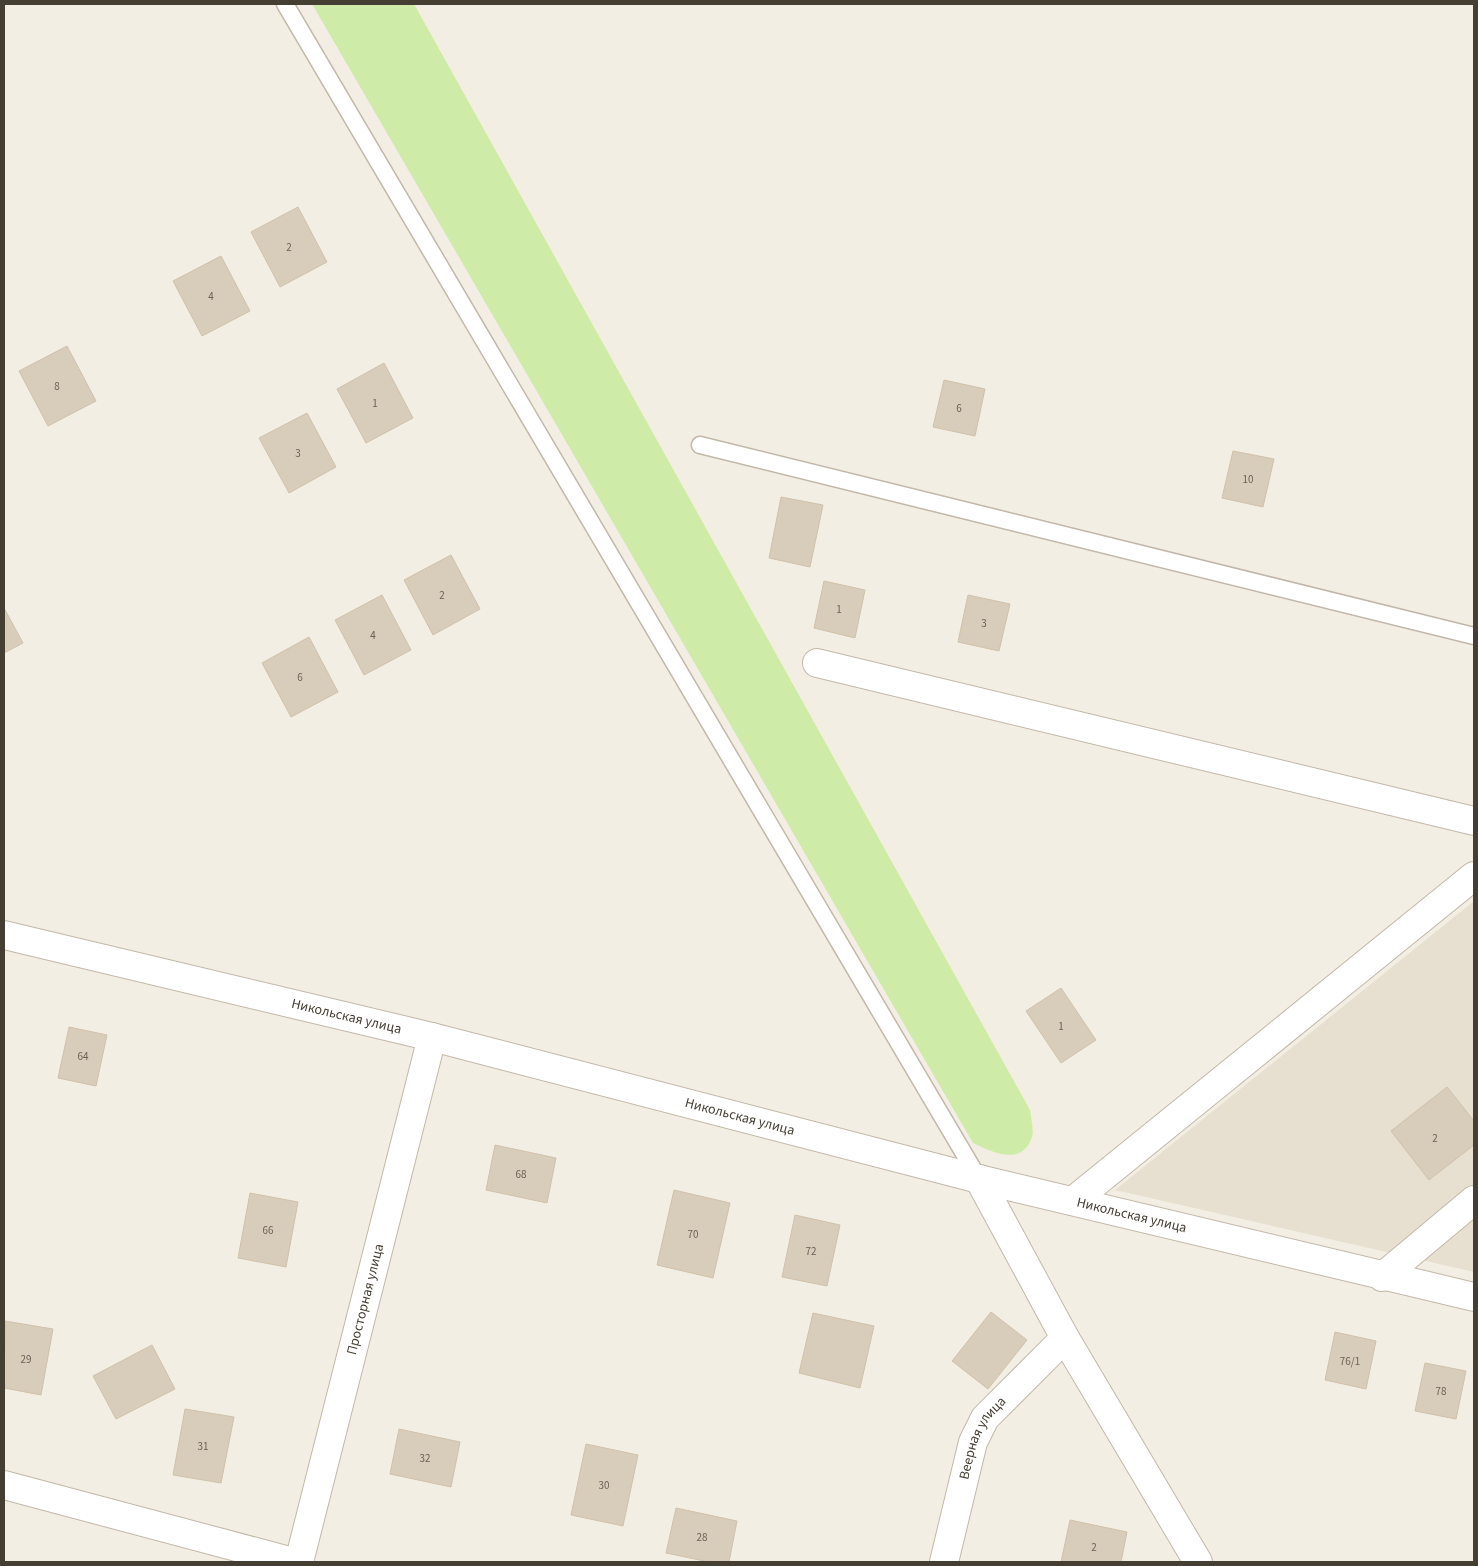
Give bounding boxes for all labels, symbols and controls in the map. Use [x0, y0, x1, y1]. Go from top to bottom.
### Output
house number: 2 [286, 240, 292, 255]
house number: 4 [208, 289, 214, 304]
house number: 8 [54, 379, 60, 394]
house number: 1 [372, 396, 378, 411]
house number: 6 [956, 401, 962, 416]
house number: 3 [295, 446, 301, 461]
house number: 10 [1243, 472, 1253, 487]
house number: 2 [439, 588, 445, 603]
house number: 1 [836, 602, 842, 617]
house number: 3 [981, 616, 987, 631]
house number: 4 [370, 628, 376, 643]
house number: 6 [297, 670, 303, 685]
street label: Никольская улица [289, 994, 404, 1039]
house number: 1 [1058, 1019, 1064, 1034]
house number: 64 [78, 1049, 89, 1064]
street label: Никольская улица [683, 1093, 797, 1141]
house number: 2 [1432, 1131, 1438, 1146]
house number: 68 [516, 1167, 527, 1182]
street label: Никольская улица [1074, 1193, 1189, 1238]
house number: 66 [263, 1223, 274, 1238]
house number: 70 [688, 1227, 698, 1242]
street label: Просторная улица [342, 1242, 389, 1357]
house number: 72 [806, 1244, 816, 1259]
house number: 29 [21, 1352, 31, 1367]
house number: 76/1 [1340, 1354, 1360, 1369]
house number: 78 [1436, 1384, 1447, 1399]
street label: Веерная улица [954, 1392, 1011, 1482]
house number: 31 [198, 1439, 208, 1454]
house number: 32 [420, 1451, 430, 1466]
house number: 30 [599, 1478, 609, 1493]
house number: 28 [697, 1530, 708, 1545]
house number: 2 [1091, 1540, 1097, 1555]

